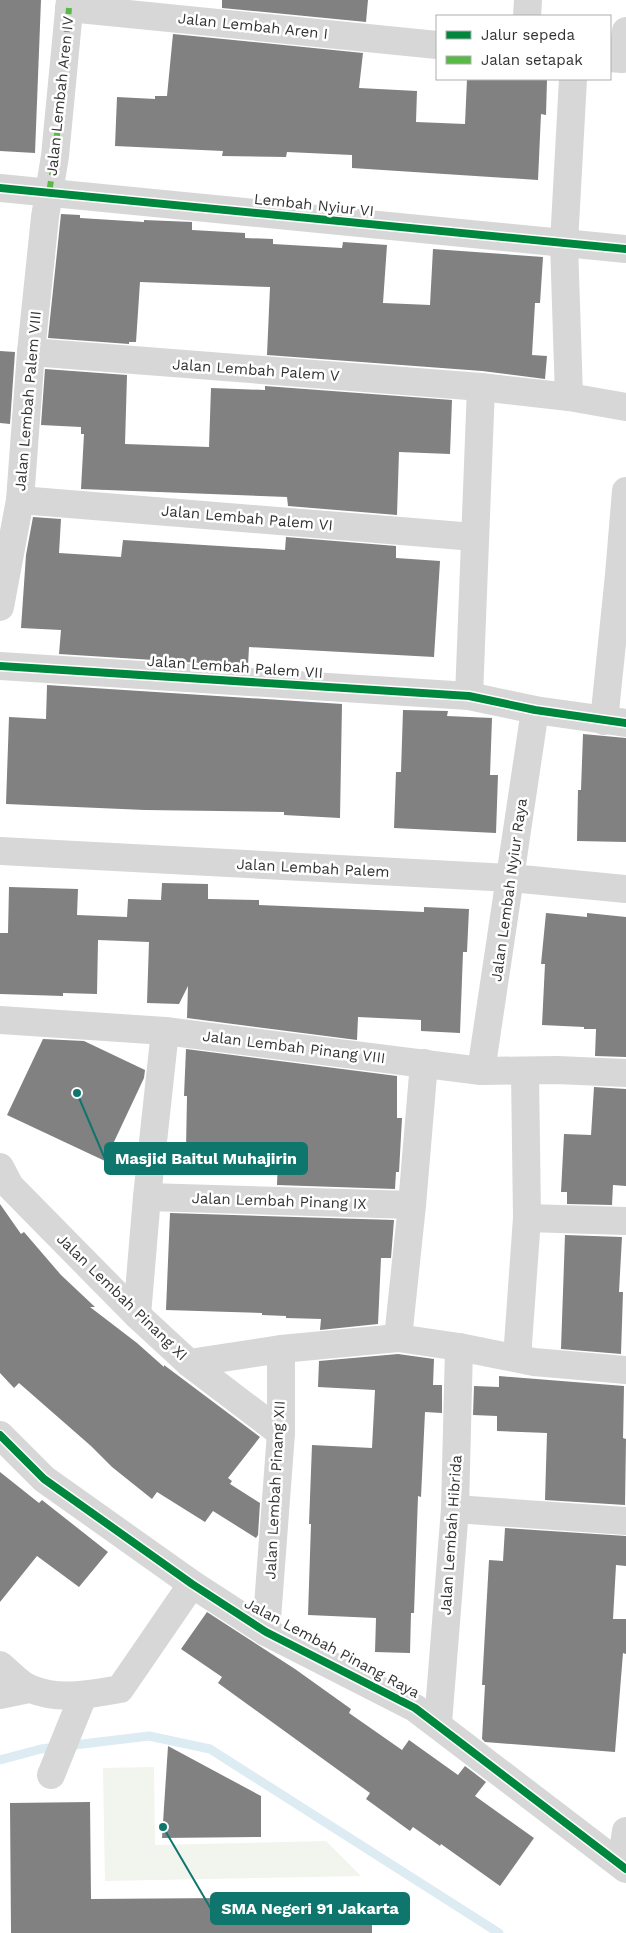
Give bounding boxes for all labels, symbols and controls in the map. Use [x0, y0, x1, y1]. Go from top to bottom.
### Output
street label: Jalan Lembah Aren I [177, 9, 329, 43]
street label: Jalan Lembah Aren IV [43, 15, 77, 177]
legend [436, 15, 611, 80]
text: Jalur sepeda [481, 26, 575, 44]
text: Jalan setapak [481, 51, 583, 69]
street label: Lembah Nyiur VI [253, 190, 375, 220]
street label: Jalan Lembah Palem VIII [11, 310, 45, 492]
street label: Jalan Lembah Palem V [172, 355, 341, 385]
street label: Jalan Lembah Palem VI [160, 502, 334, 534]
street label: Jalan Lembah Palem VII [146, 652, 324, 682]
street label: Jalan Lembah Nyiur Raya [487, 797, 531, 983]
street label: Jalan Lembah Palem [236, 855, 390, 881]
street label: Jalan Lembah Pinang VIII [202, 1027, 386, 1067]
callout: Masjid Baitul Muhajirin [105, 1143, 307, 1174]
text: Masjid Baitul Muhajirin [115, 1149, 297, 1168]
street label: Jalan Lembah Pinang IX [191, 1189, 367, 1213]
street label: Jalan Lembah Pinang XI [53, 1230, 191, 1364]
street label: Jalan Lembah Pinang XII [261, 1400, 289, 1580]
street label: Jalan Lembah Hibrida [436, 1454, 466, 1616]
street label: Jalan Lembah Pinang Raya [241, 1594, 423, 1702]
callout: SMA Negeri 91 Jakarta [211, 1893, 409, 1924]
text: SMA Negeri 91 Jakarta [221, 1899, 400, 1918]

